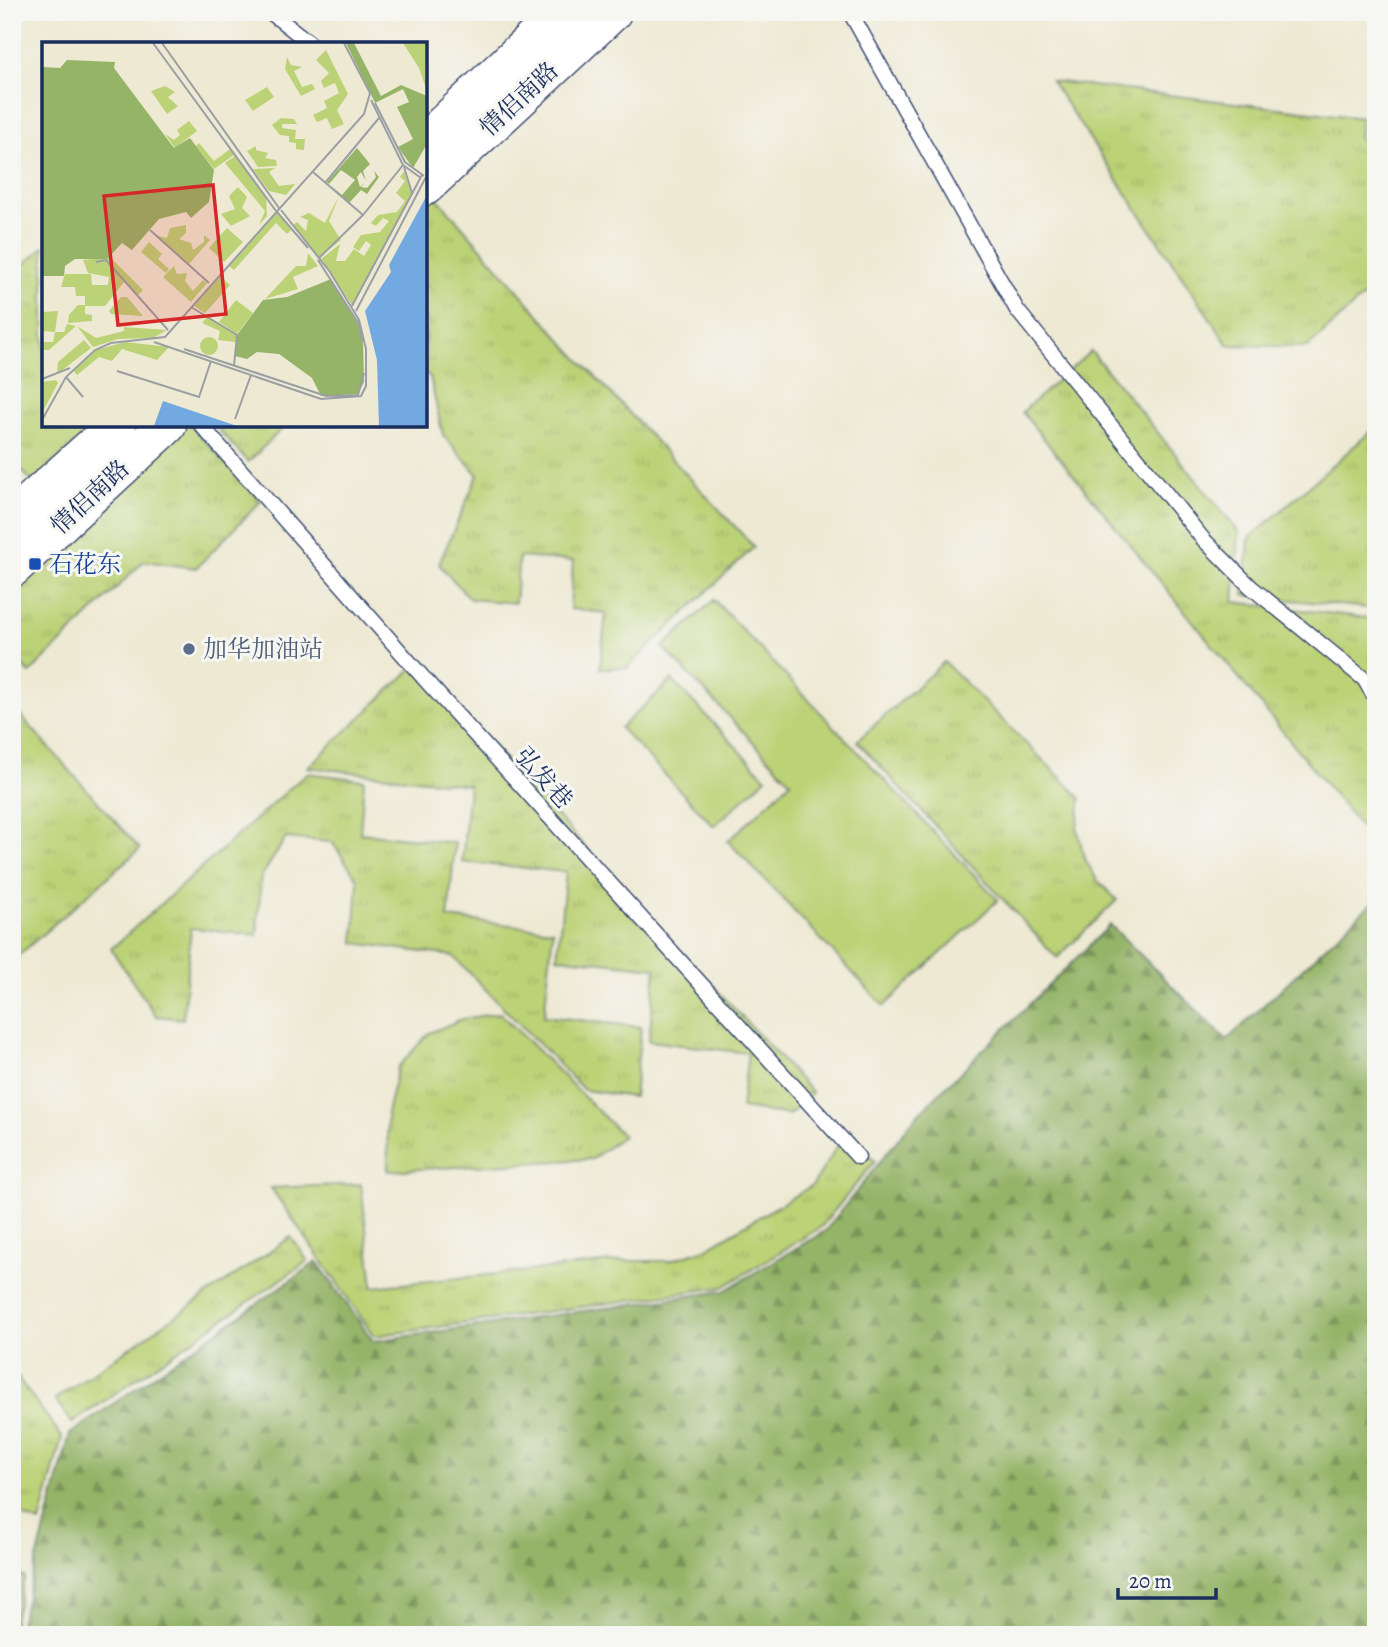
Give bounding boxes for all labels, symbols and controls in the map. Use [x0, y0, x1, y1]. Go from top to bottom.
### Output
inset map [42, 42, 427, 427]
street label: 情侣南路 [473, 55, 565, 143]
street label: 情侣南路 [44, 453, 136, 541]
place label: 石花东 [49, 548, 121, 580]
marker: 石花东 [27, 556, 43, 572]
place label: 加华加油站 [203, 633, 323, 665]
marker: 加华加油站 [181, 641, 197, 657]
street label: 弘发巷 [508, 741, 580, 815]
scale bar [1118, 1556, 1216, 1600]
text: 20 m [1129, 1567, 1172, 1595]

